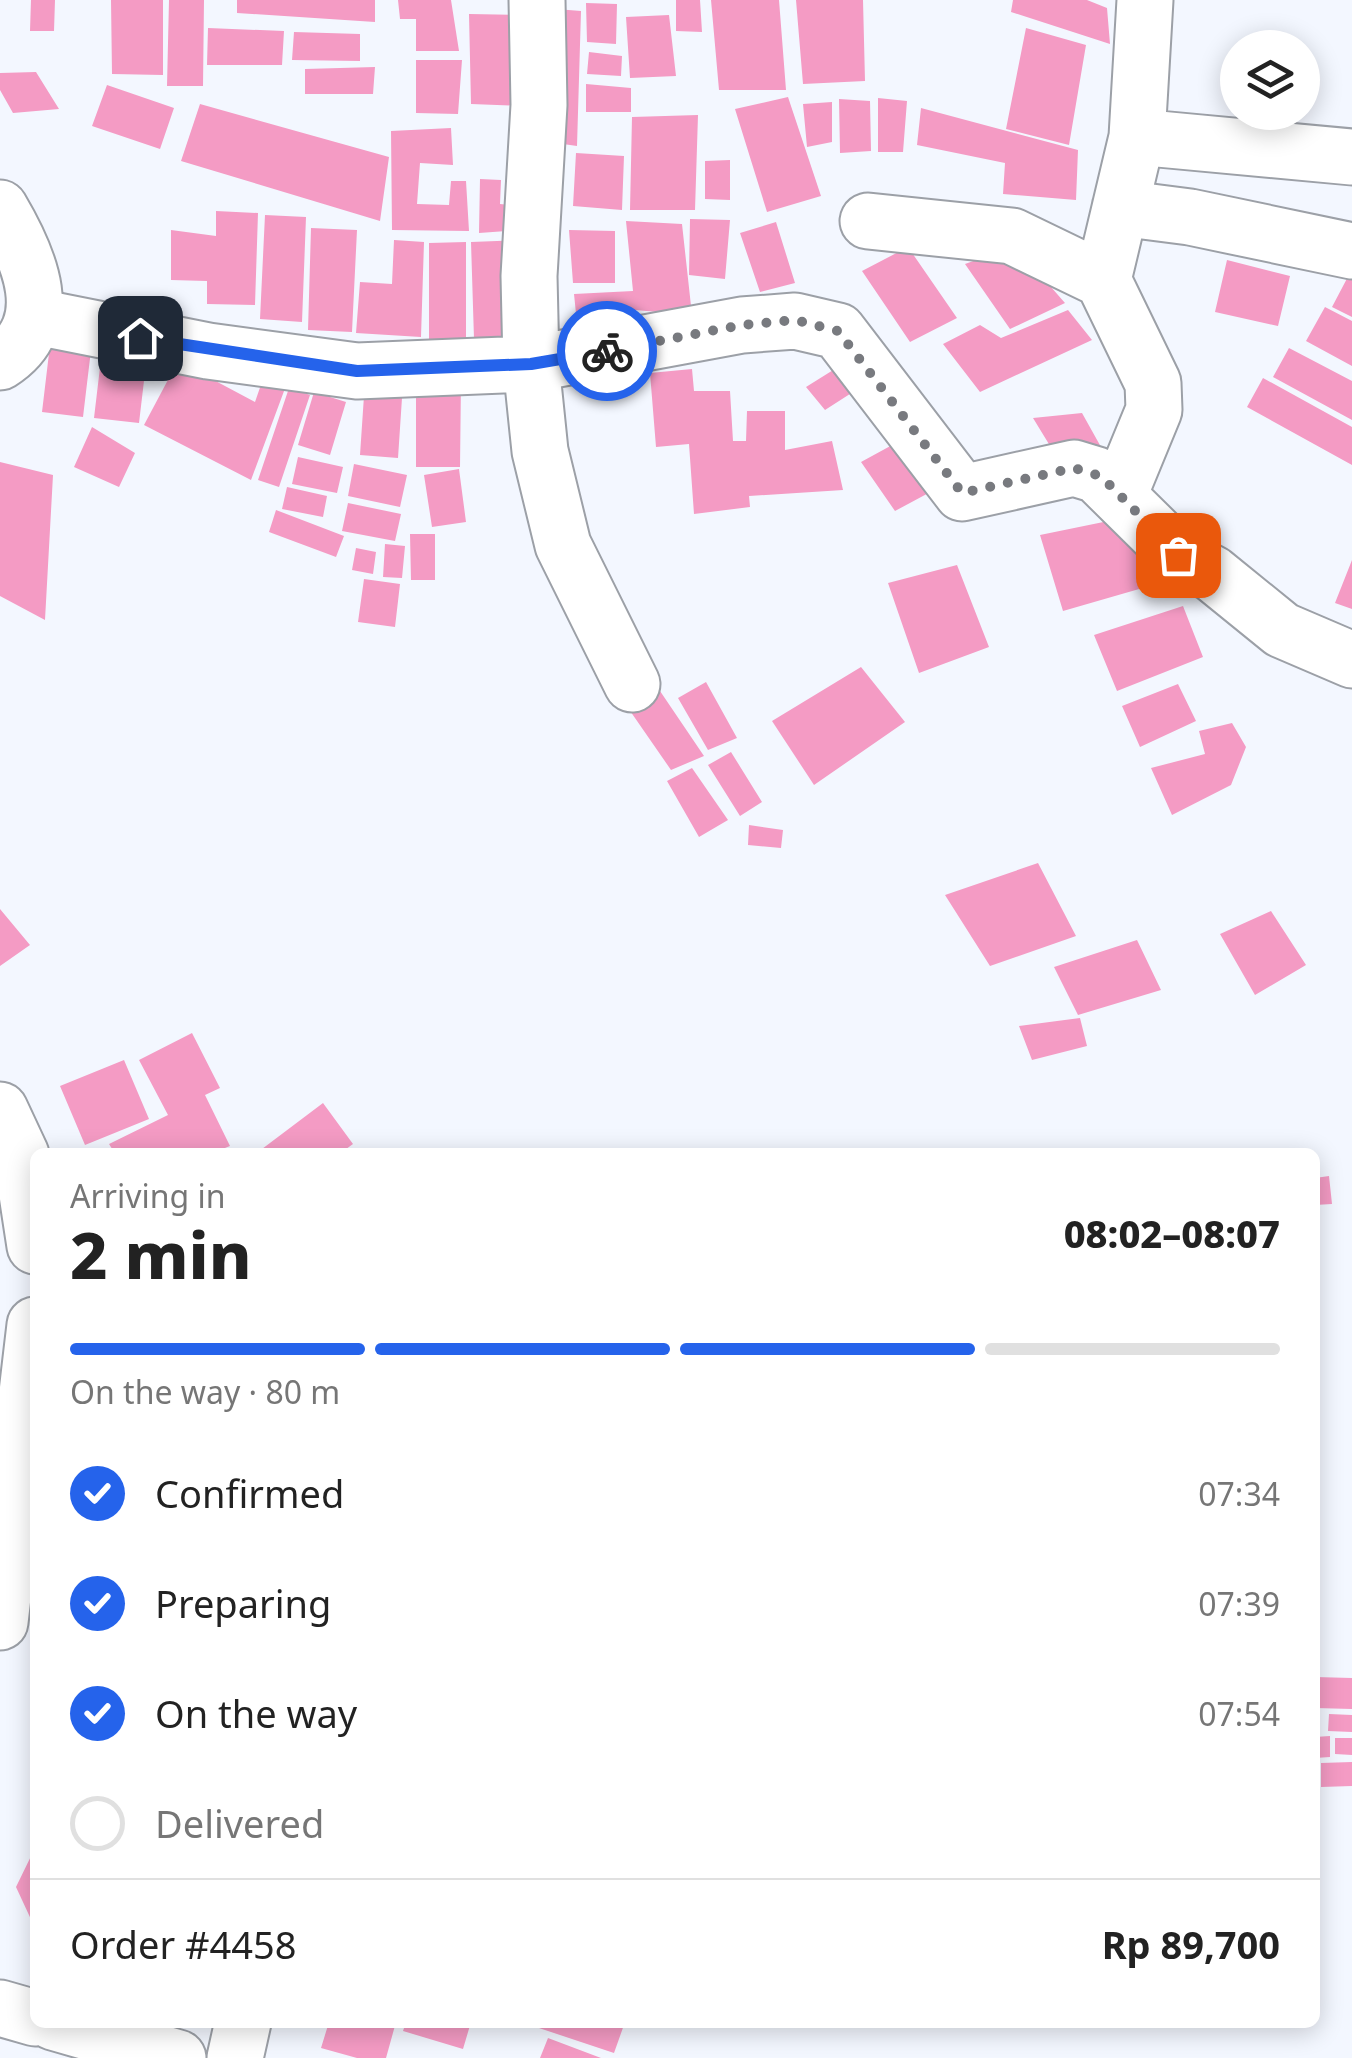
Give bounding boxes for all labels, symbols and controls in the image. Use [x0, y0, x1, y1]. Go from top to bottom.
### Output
map controls [1220, 30, 1320, 130]
button: layers [1220, 30, 1320, 130]
pin [98, 296, 183, 381]
courier [557, 301, 657, 401]
icon: home [113, 311, 168, 366]
icon: bike [580, 324, 635, 379]
pin [1136, 513, 1221, 598]
icon: bag [1151, 528, 1206, 583]
text: Arriving in [70, 1174, 225, 1217]
text: 08:02–08:07 [1064, 1207, 1280, 1259]
text: 2 min [70, 1210, 252, 1298]
text: On the way · 80 m [70, 1370, 340, 1413]
icon: check [70, 1466, 125, 1521]
text: Confirmed [155, 1467, 344, 1519]
text: 07:34 [1198, 1472, 1280, 1515]
icon: check [70, 1576, 125, 1631]
text: Preparing [155, 1577, 331, 1629]
text: 07:39 [1198, 1582, 1280, 1625]
icon: check [70, 1686, 125, 1741]
text: On the way [155, 1687, 357, 1739]
text: 07:54 [1198, 1692, 1280, 1735]
text: Delivered [155, 1797, 324, 1849]
text: Order #4458 [70, 1918, 296, 1970]
text: Rp 89,700 [1102, 1918, 1280, 1970]

